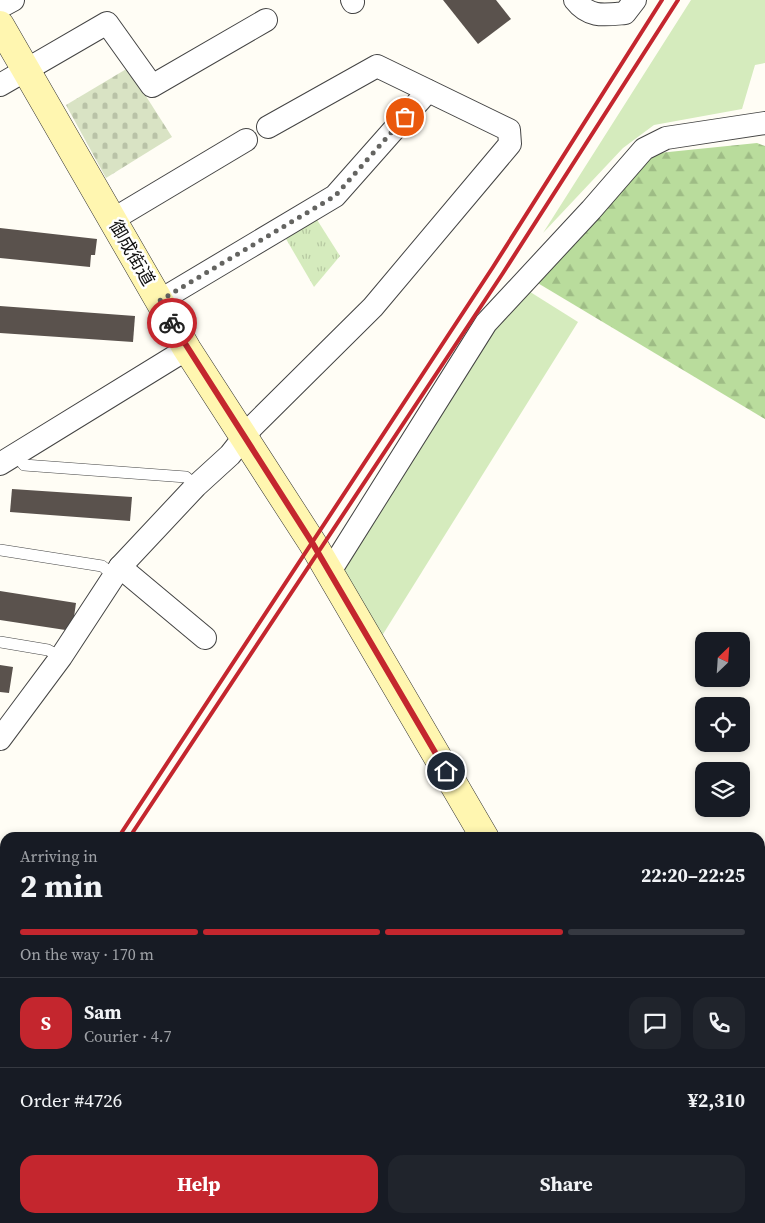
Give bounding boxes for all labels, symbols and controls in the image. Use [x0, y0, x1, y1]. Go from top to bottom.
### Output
pin [384, 96, 426, 138]
icon: bag [391, 103, 419, 131]
street label: 御成街道 [104, 215, 161, 290]
courier [147, 298, 197, 348]
icon: bike [158, 309, 186, 337]
north arrow [695, 632, 750, 688]
map controls [695, 632, 750, 817]
button: locate [695, 697, 750, 752]
pin [425, 750, 467, 792]
icon: home [432, 757, 460, 785]
button: layers [695, 762, 750, 817]
text: Arriving in [20, 845, 98, 867]
text: 22:20–22:25 [641, 862, 745, 888]
text: 2 min [20, 864, 103, 908]
text: On the way · 170 m [20, 943, 154, 965]
button: chat [629, 997, 681, 1049]
button: phone [693, 997, 745, 1049]
text: Sam [84, 999, 122, 1025]
text: S [41, 1010, 51, 1036]
text: Courier · 4.7 [84, 1025, 172, 1047]
text: Order #4726 [20, 1087, 122, 1113]
text: ¥2,310 [688, 1087, 745, 1113]
button: Help [20, 1155, 378, 1213]
button: Share [388, 1155, 745, 1213]

